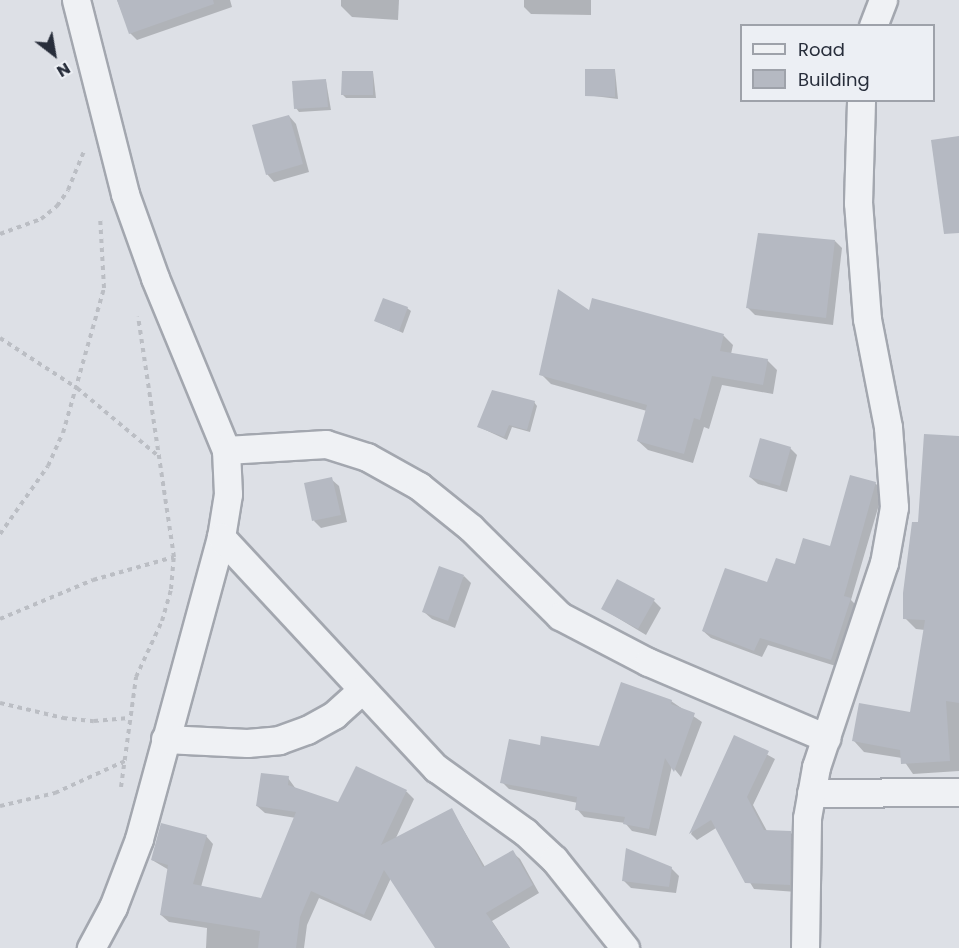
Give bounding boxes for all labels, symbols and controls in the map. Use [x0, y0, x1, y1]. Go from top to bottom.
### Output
north arrow [24, 24, 84, 84]
legend [740, 24, 935, 102]
text: Road [798, 37, 845, 62]
text: N [52, 57, 75, 83]
text: Building [798, 67, 870, 92]

